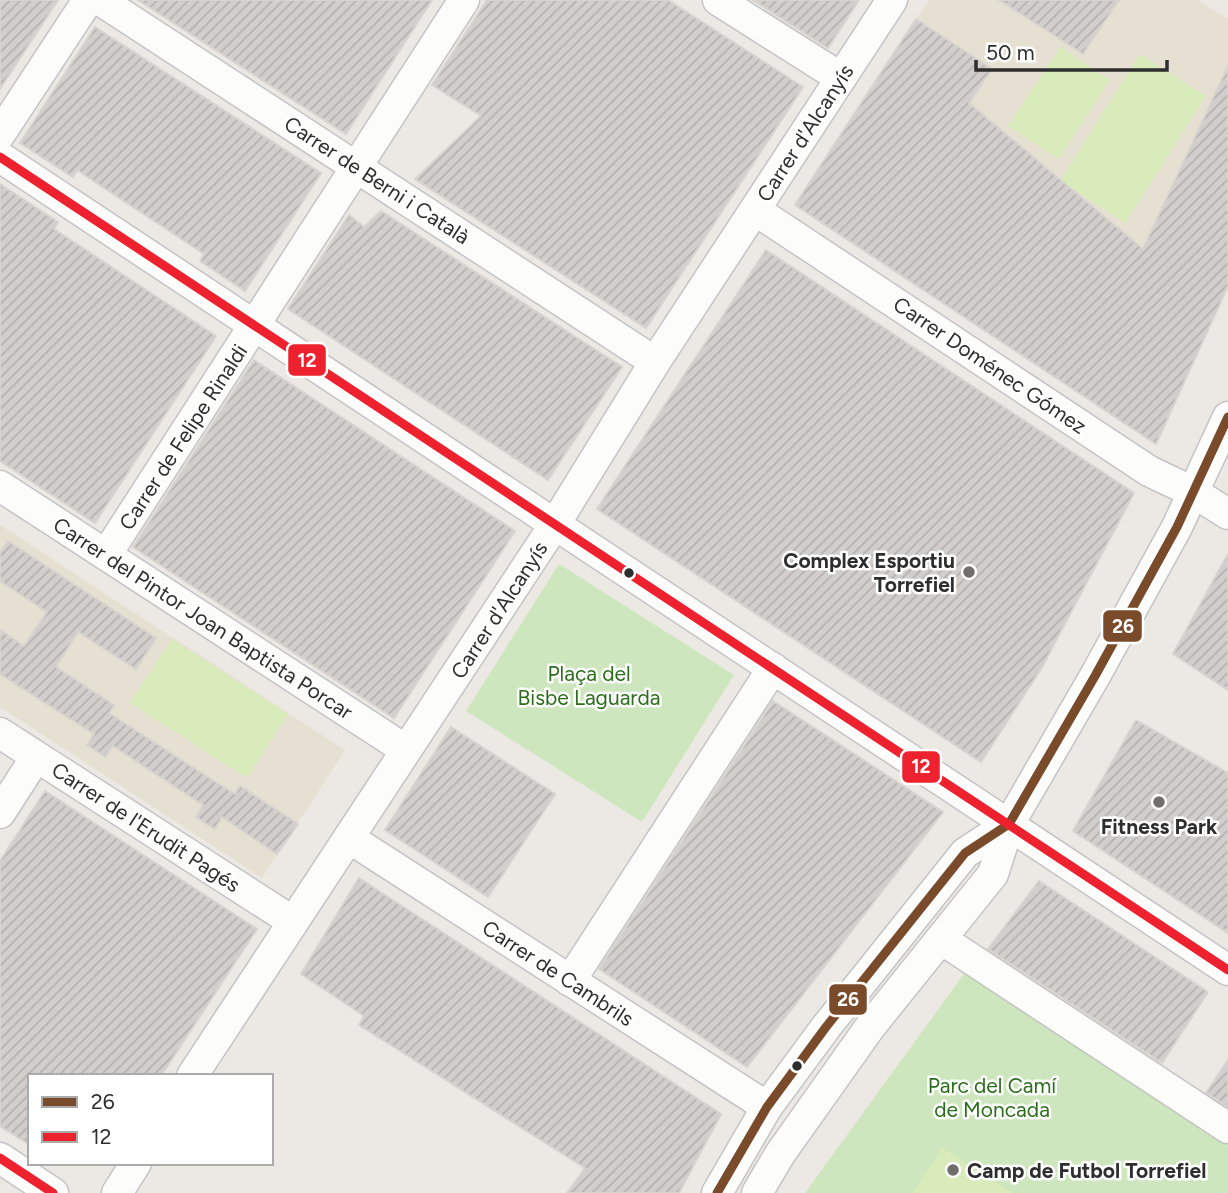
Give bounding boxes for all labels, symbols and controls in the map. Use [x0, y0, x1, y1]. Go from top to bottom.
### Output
scale bar [976, 28, 1167, 72]
text: 50 m [986, 40, 1035, 65]
street label: Carrer d'Alcanyís [751, 60, 859, 206]
street label: Carrer de Berni i Català [280, 111, 474, 249]
street label: Carrer Doménec Gómez [889, 291, 1091, 439]
street label: Carrer de Felipe Rinaldi [114, 339, 252, 535]
line badge: 12 [287, 343, 327, 377]
text: 12 [297, 349, 317, 372]
street label: Carrer del Pintor Joan Baptista Porcar [49, 512, 357, 724]
street label: Carrer d'Alcanyís [445, 537, 553, 683]
place label: Complex Esportiu Torrefiel [783, 548, 955, 597]
marker: Complex Esportiu Torrefiel [961, 564, 977, 580]
unlabelled marker [622, 566, 636, 580]
line badge: 26 [1102, 609, 1143, 643]
text: 26 [1112, 615, 1134, 638]
park label: Plaça del Bisbe Laguarda [518, 661, 660, 710]
line badge: 12 [901, 750, 941, 784]
text: 12 [911, 755, 931, 778]
street label: Carrer de l'Erudit Pagés [47, 757, 245, 897]
marker: Fitness Park [1151, 794, 1167, 810]
place label: Fitness Park [1101, 814, 1218, 839]
street label: Carrer de Cambrils [478, 915, 638, 1031]
line badge: 26 [828, 983, 868, 1016]
text: 26 [837, 988, 859, 1011]
unlabelled marker [790, 1059, 804, 1073]
park label: Parc del Camí de Moncada [928, 1073, 1057, 1122]
legend [28, 1074, 273, 1165]
text: 26 [91, 1089, 115, 1114]
text: 12 [91, 1124, 111, 1149]
place label: Camp de Futbol Torrefiel [967, 1158, 1206, 1183]
marker: Camp de Futbol Torrefiel [945, 1162, 961, 1178]

